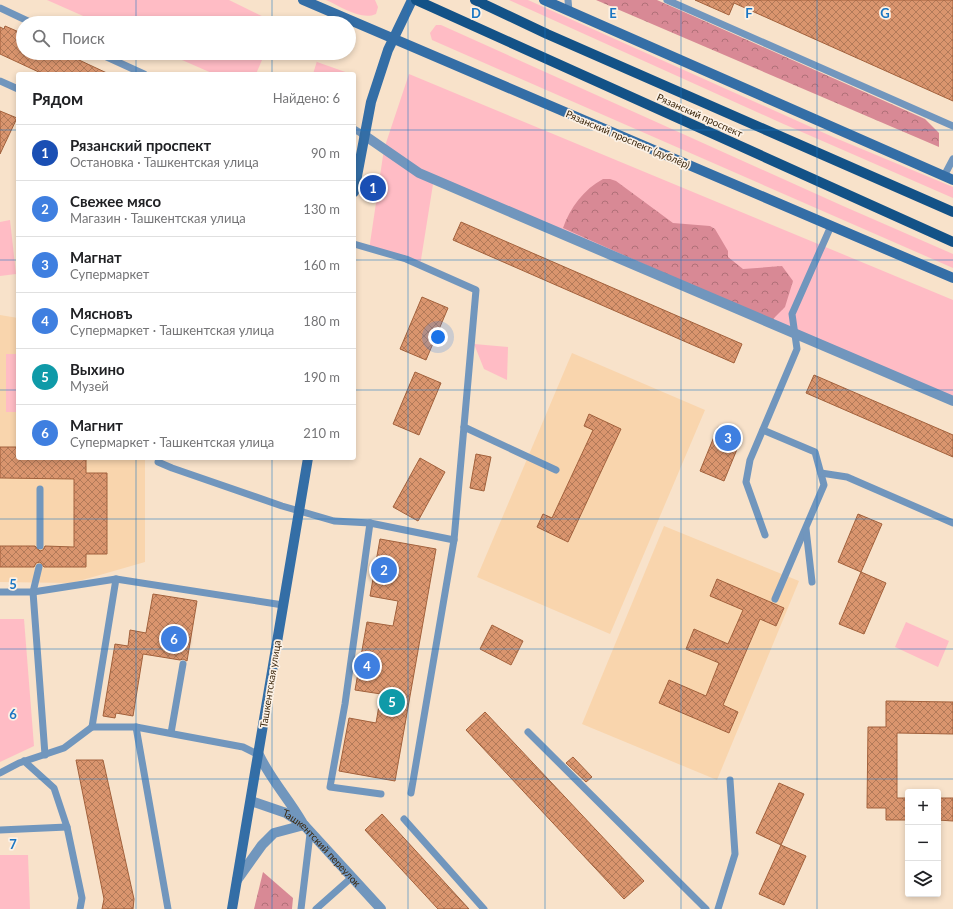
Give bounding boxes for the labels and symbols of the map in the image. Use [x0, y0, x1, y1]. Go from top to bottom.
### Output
text: D [471, 5, 481, 21]
text: E [609, 5, 617, 21]
text: F [745, 5, 753, 21]
text: G [880, 5, 890, 21]
street label: Рязанский проспект [655, 91, 745, 139]
street label: Рязанский проспект (дублёр) [564, 107, 692, 171]
pin: 1 [360, 173, 386, 203]
your location [428, 327, 448, 347]
pin: 3 [715, 423, 741, 453]
pin: 2 [371, 555, 397, 585]
text: 5 [9, 576, 17, 592]
pin: 6 [161, 624, 187, 654]
street label: Ташкентская улица [257, 639, 283, 729]
pin: 4 [354, 651, 380, 681]
pin: 5 [379, 687, 405, 717]
text: 6 [9, 706, 17, 722]
street label: Ташкентский переулок [281, 806, 364, 890]
text: 7 [9, 836, 17, 852]

